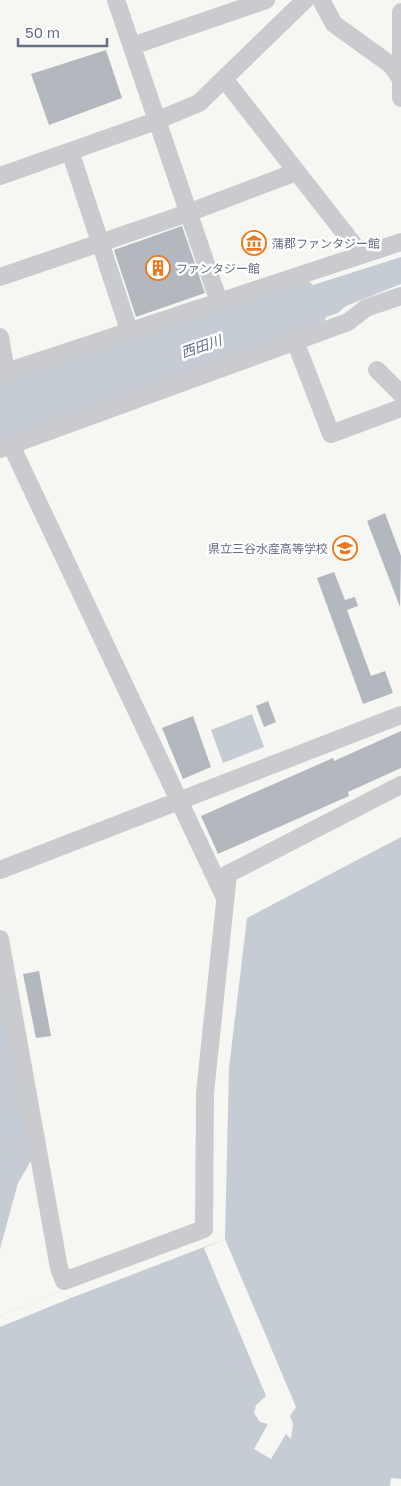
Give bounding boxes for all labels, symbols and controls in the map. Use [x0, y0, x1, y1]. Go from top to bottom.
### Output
scale bar [18, 15, 106, 47]
text: 50 m [25, 23, 60, 41]
museum icon: 蒲郡ファンタジー館 [241, 230, 267, 256]
place label: 蒲郡ファンタジー館 [272, 236, 380, 251]
building icon: ファンタジー館 [145, 255, 171, 281]
place label: ファンタジー館 [176, 261, 260, 276]
water label: 西田川 [178, 330, 226, 361]
school or university icon: 県立三谷水産高等学校 [332, 535, 358, 561]
place label: 県立三谷水産高等学校 [208, 541, 328, 556]

